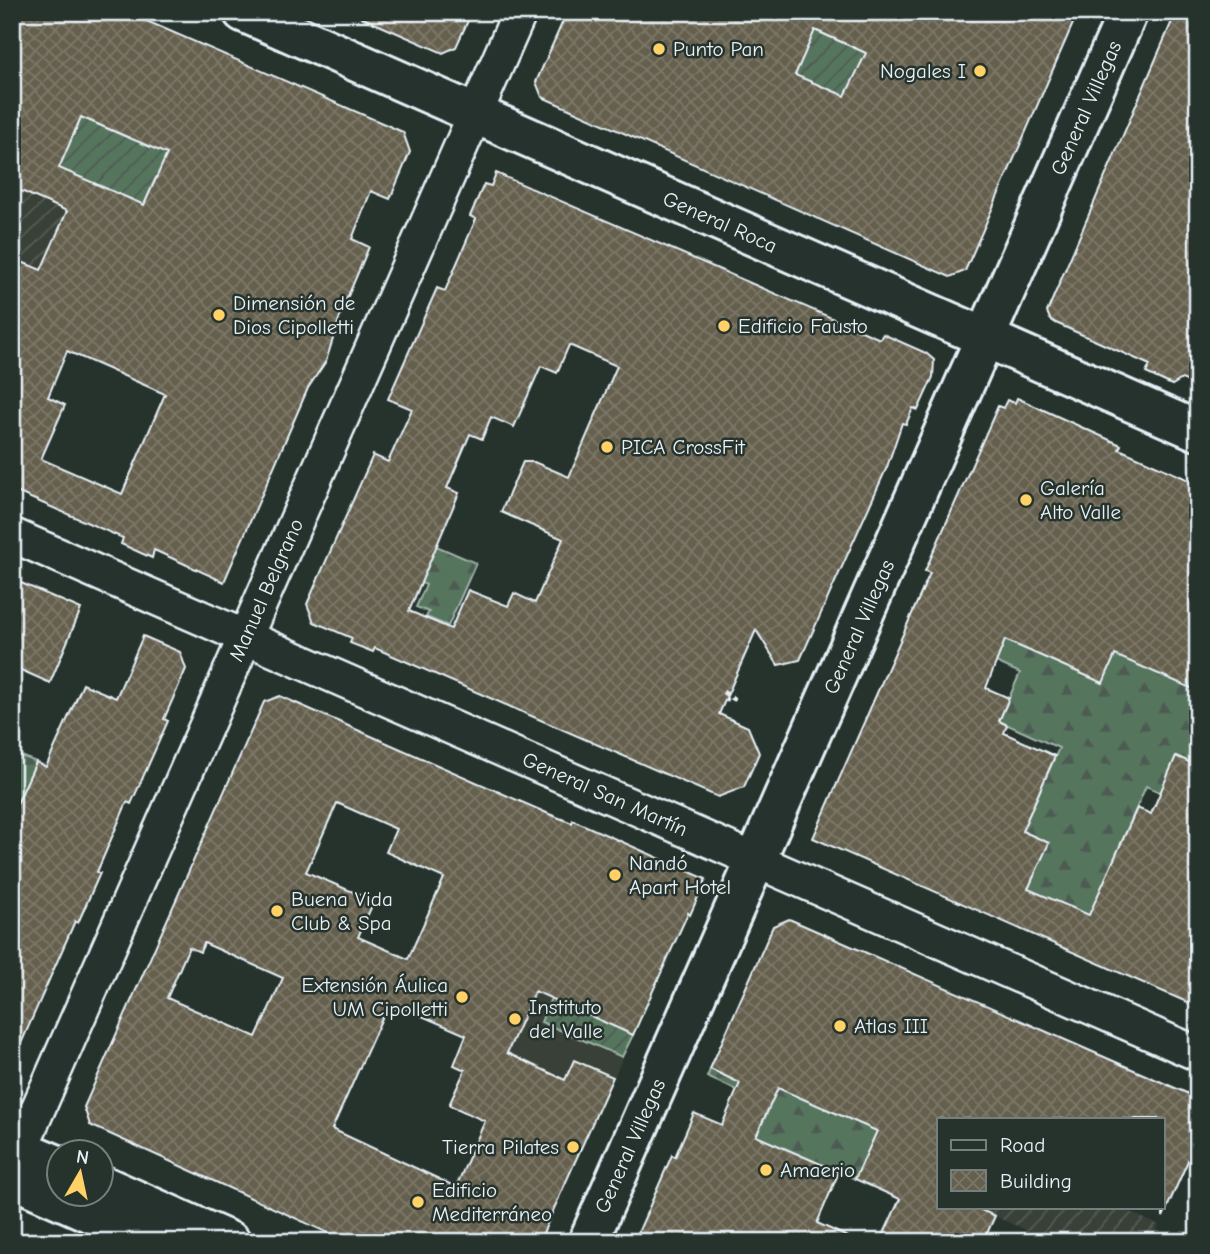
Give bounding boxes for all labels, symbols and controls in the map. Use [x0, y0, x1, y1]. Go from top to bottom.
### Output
place label: Punto Pan [673, 37, 764, 61]
street label: General Villegas [1046, 37, 1126, 179]
marker: Punto Pan [651, 41, 667, 57]
place label: Nogales I [880, 59, 966, 83]
marker: Nogales I [972, 63, 988, 79]
street label: General Roca [659, 186, 781, 258]
place label: Dimensión de Dios Cipolletti [233, 291, 355, 339]
marker: Dimensión de Dios Cipolletti [211, 307, 227, 323]
place label: Edificio Fausto [738, 314, 868, 338]
marker: Edificio Fausto [716, 318, 732, 334]
place label: PICA CrossFit [621, 435, 746, 459]
marker: PICA CrossFit [599, 439, 615, 455]
place label: Galería Alto Valle [1040, 476, 1121, 524]
marker: Galería Alto Valle [1018, 492, 1034, 508]
street label: Manuel Belgrano [224, 515, 308, 665]
street label: General Villegas [819, 556, 899, 698]
street label: General San Martín [519, 747, 691, 841]
place label: Nandó Apart Hotel [629, 851, 731, 899]
marker: Nandó Apart Hotel [607, 867, 623, 883]
place label: Buena Vida Club & Spa [291, 887, 393, 935]
marker: Buena Vida Club & Spa [269, 903, 285, 919]
place label: Extensión Áulica UM Cipolletti [301, 973, 448, 1021]
marker: Extensión Áulica UM Cipolletti [454, 989, 470, 1005]
place label: Instituto del Valle [529, 995, 603, 1043]
marker: Instituto del Valle [507, 1011, 523, 1027]
place label: Atlas III [854, 1014, 928, 1038]
marker: Atlas III [832, 1018, 848, 1034]
street label: General Villegas [590, 1075, 670, 1217]
legend [937, 1118, 1164, 1208]
text: Road [1000, 1133, 1045, 1157]
place label: Tierra Pilates [442, 1135, 559, 1159]
north arrow [46, 1138, 116, 1208]
marker: Tierra Pilates [565, 1139, 581, 1155]
text: N [75, 1145, 90, 1169]
place label: Amaerio [780, 1158, 855, 1182]
marker: Amaerio [758, 1162, 774, 1178]
text: Building [1000, 1169, 1072, 1193]
place label: Edificio Mediterráneo [432, 1178, 552, 1226]
marker: Edificio Mediterráneo [410, 1194, 426, 1210]

